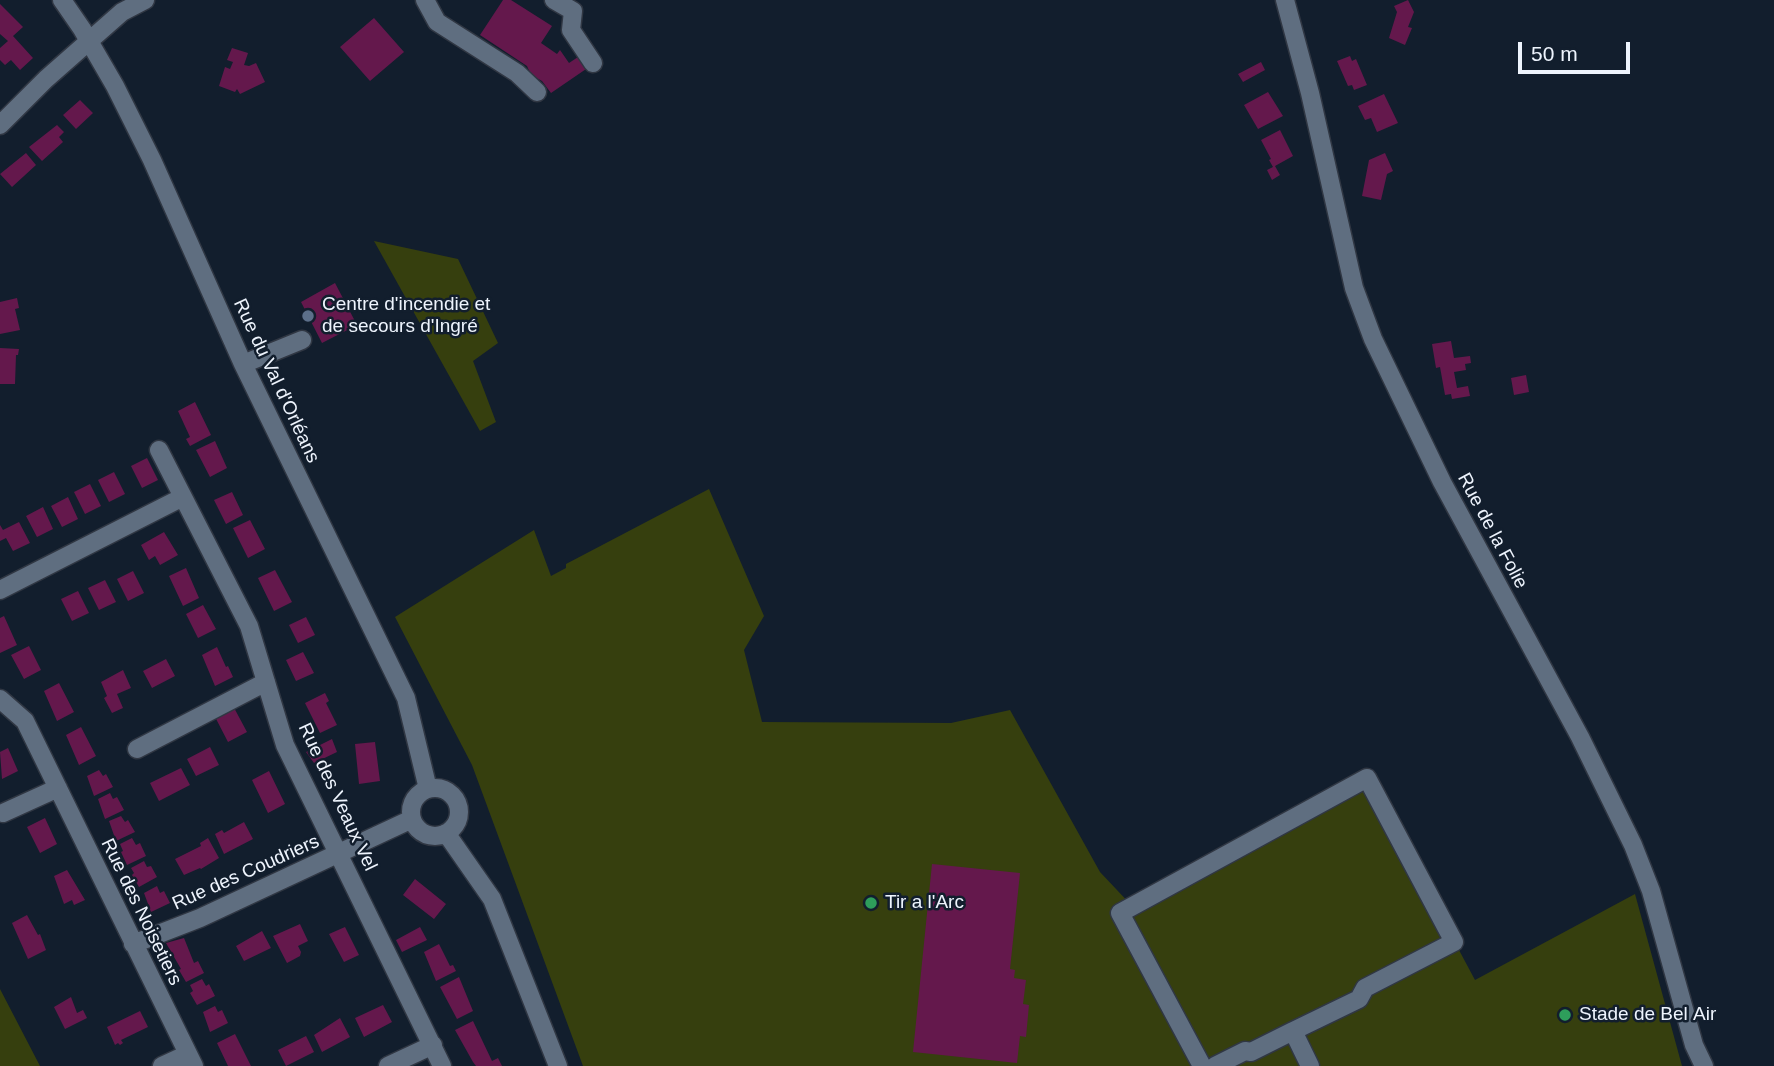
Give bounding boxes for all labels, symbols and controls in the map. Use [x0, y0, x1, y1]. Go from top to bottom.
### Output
scale bar [1522, 28, 1634, 72]
text: 50 m [1531, 42, 1578, 65]
place label: Centre d'incendie et de secours d'Ingré [322, 294, 490, 338]
street label: Rue du Val d'Orléans [228, 295, 324, 467]
marker: Centre d'incendie et de secours d'Ingré [300, 308, 316, 324]
street label: Rue de la Folie [1452, 469, 1532, 593]
street label: Rue des Veaux Vel [293, 719, 381, 875]
street label: Rue des Coudriers [169, 830, 323, 916]
street label: Rue des Noisetiers [96, 835, 186, 989]
place label: Tir a l'Arc [885, 892, 964, 914]
marker: Tir a l'Arc [863, 895, 879, 911]
place label: Stade de Bel Air [1579, 1004, 1716, 1026]
marker: Stade de Bel Air [1557, 1007, 1573, 1023]

